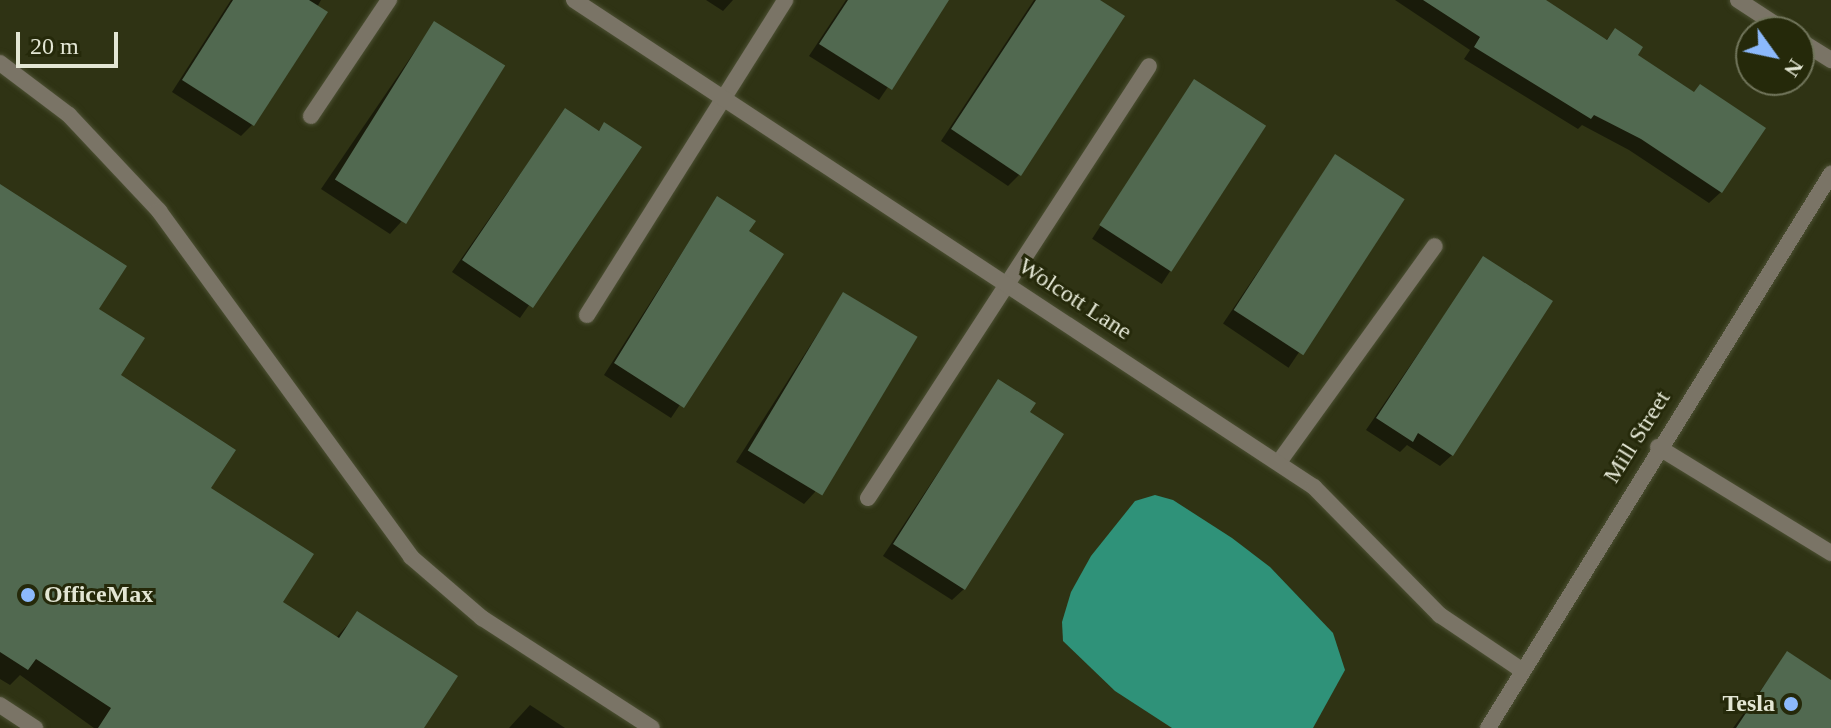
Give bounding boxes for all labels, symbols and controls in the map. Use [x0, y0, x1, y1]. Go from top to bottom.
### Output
scale bar [20, 16, 122, 66]
north arrow [1735, 16, 1815, 96]
text: 20 m [30, 33, 79, 59]
text: N [1779, 55, 1809, 82]
street label: Wolcott Lane [1013, 252, 1137, 346]
street label: Mill Street [1597, 386, 1677, 488]
place label: OfficeMax [44, 581, 153, 609]
marker: OfficeMax [19, 586, 37, 604]
place label: Tesla [1723, 690, 1775, 718]
marker: Tesla [1782, 695, 1800, 713]

